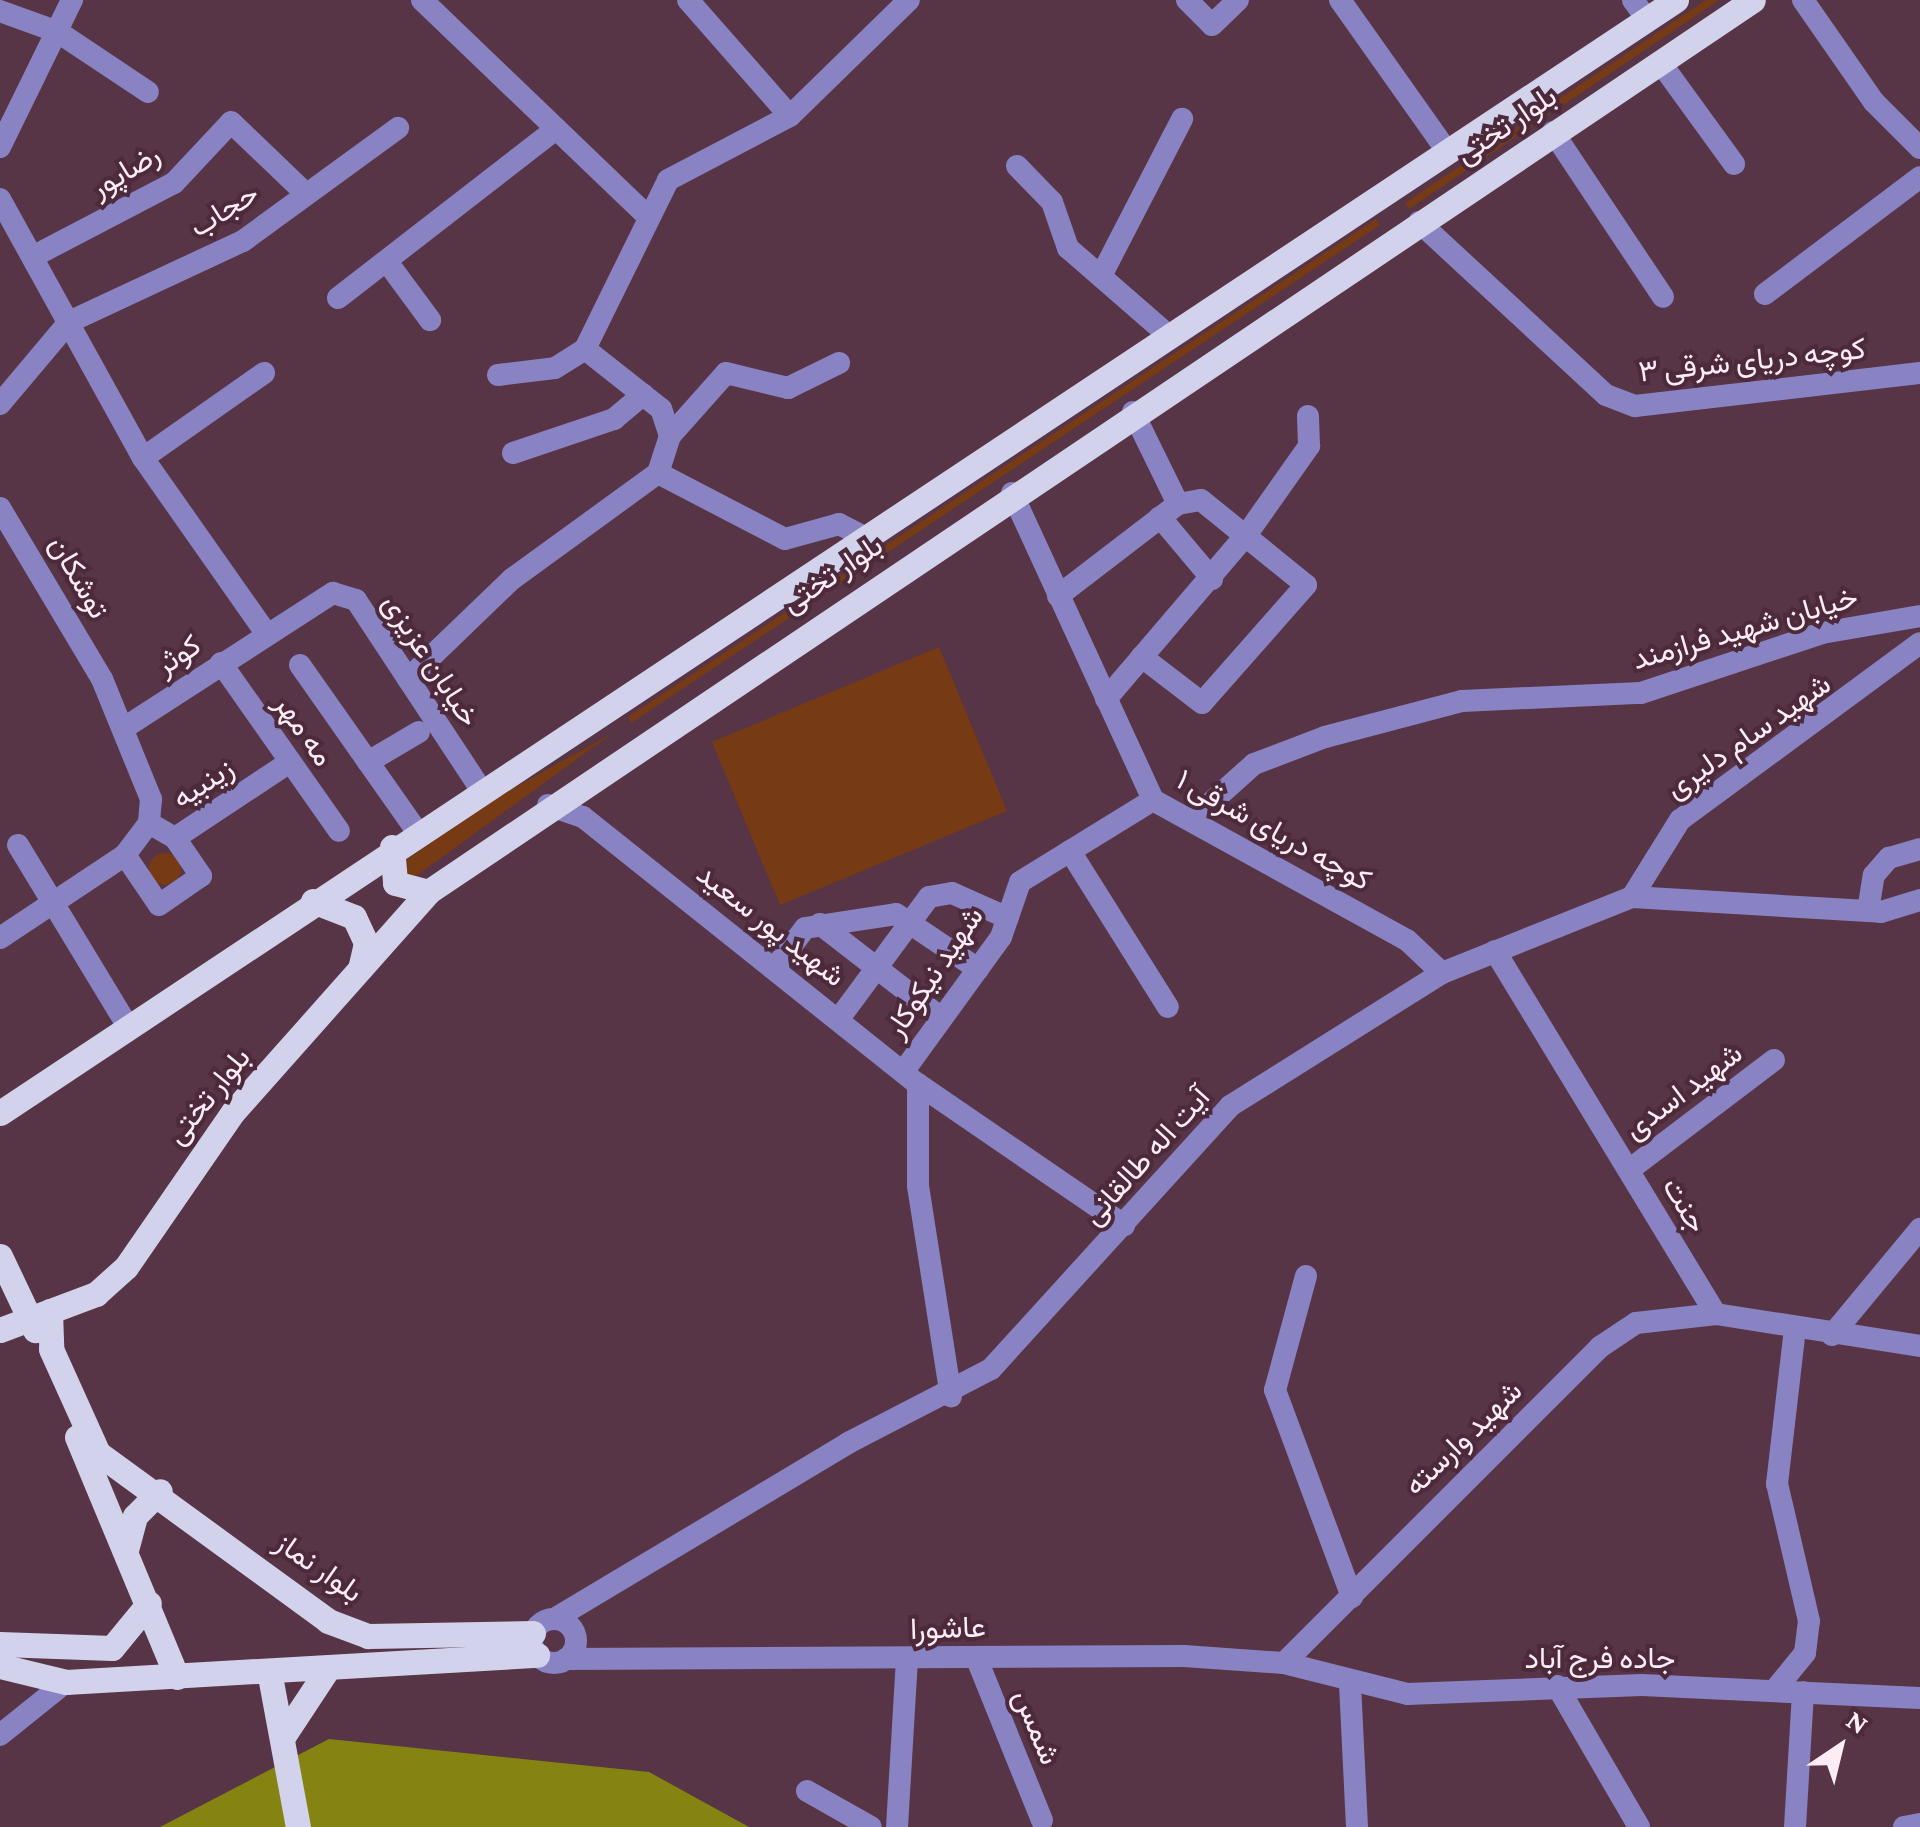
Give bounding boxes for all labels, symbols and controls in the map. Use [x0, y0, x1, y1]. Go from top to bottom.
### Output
street label: بلوار تختی [1448, 78, 1564, 172]
street label: رضاپور [83, 136, 167, 206]
street label: حجاب [183, 175, 265, 245]
street label: کوچه دریای شرقی ۳ [1637, 330, 1867, 390]
street label: بلوار تختی [774, 527, 890, 621]
street label: توشکان [41, 529, 117, 625]
street label: خیابان شهید فرازمند [1628, 579, 1862, 677]
street label: خیابان عزیزی [375, 587, 487, 733]
street label: کوثر [148, 627, 208, 683]
street label: شهید سام دلیری [1658, 666, 1838, 806]
street label: مه مهر [266, 687, 342, 773]
street label: زینبیه [165, 750, 241, 816]
street label: کوچه دریای شرقی ۱ [1170, 762, 1378, 898]
street label: شهید پور سعید [689, 856, 853, 994]
street label: شهید نیکوکار [877, 900, 991, 1044]
street label: شهید اسدی [1617, 1035, 1749, 1147]
street label: بلوار تختی [158, 1040, 258, 1152]
street label: آیت اله طالقانی [1075, 1080, 1217, 1232]
street label: جنت [1655, 1171, 1715, 1239]
street label: شهید وارسته [1397, 1373, 1529, 1503]
street label: بلوار نماز [268, 1524, 370, 1610]
street label: عاشورا [910, 1609, 986, 1647]
street label: جاده فرج آباد [1525, 1640, 1675, 1676]
street label: شمس [1006, 1684, 1068, 1770]
north arrow [1790, 1697, 1890, 1797]
text: N [1841, 1704, 1874, 1740]

